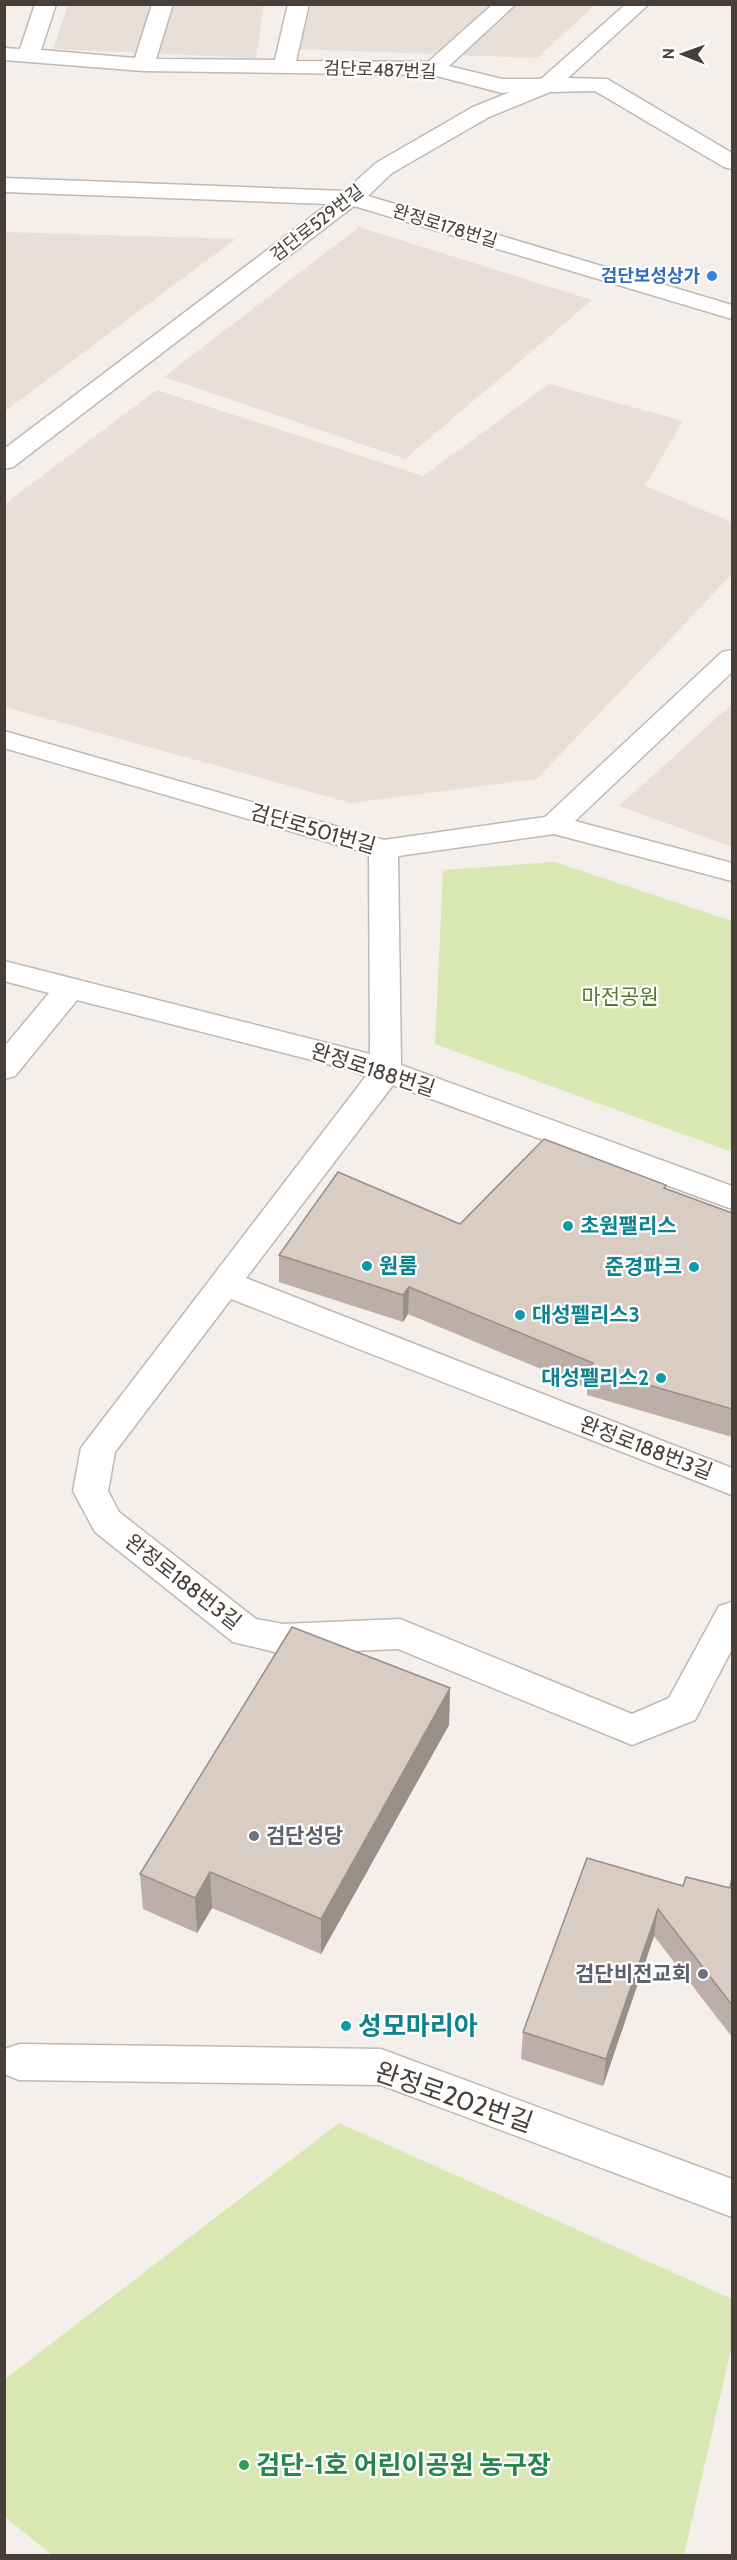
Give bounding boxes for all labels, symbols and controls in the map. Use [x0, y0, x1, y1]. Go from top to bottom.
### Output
north arrow [653, 24, 713, 84]
text: N [659, 48, 678, 60]
street label: 검단로487번길 [323, 57, 437, 83]
street label: 검단로529번길 [266, 180, 368, 266]
street label: 완정로178번길 [390, 200, 500, 252]
place label: 검단보성상가 [601, 265, 700, 287]
marker: 검단보성상가 [705, 269, 719, 283]
street label: 검단로501번길 [247, 799, 379, 858]
park label: 마전공원 [581, 984, 659, 1009]
street label: 완정로188번길 [308, 1038, 438, 1101]
place label: 초원팰리스 [580, 1213, 677, 1238]
marker: 초원팰리스 [561, 1219, 575, 1233]
place label: 원룸 [379, 1253, 418, 1278]
place label: 준경파크 [605, 1254, 682, 1279]
marker: 원룸 [360, 1259, 374, 1273]
marker: 준경파크 [687, 1260, 701, 1274]
place label: 대성펠리스3 [532, 1302, 640, 1327]
marker: 대성펠리스3 [513, 1308, 527, 1322]
place label: 대성펠리스2 [541, 1365, 649, 1390]
marker: 대성펠리스2 [654, 1371, 668, 1385]
street label: 완정로188번3길 [576, 1411, 716, 1484]
street label: 완정로188번3길 [120, 1529, 246, 1635]
place label: 검단성당 [266, 1823, 343, 1848]
marker: 검단성당 [247, 1829, 261, 1843]
place label: 검단비전교회 [575, 1961, 691, 1986]
marker: 검단비전교회 [696, 1967, 710, 1981]
place label: 성모마리아 [358, 2010, 478, 2042]
marker: 성모마리아 [339, 2019, 353, 2033]
street label: 완정로202번길 [371, 2055, 537, 2139]
place label: 검단-1호 어린이공원 농구장 [256, 2449, 551, 2481]
marker: 검단-1호 어린이공원 농구장 [237, 2458, 251, 2472]

